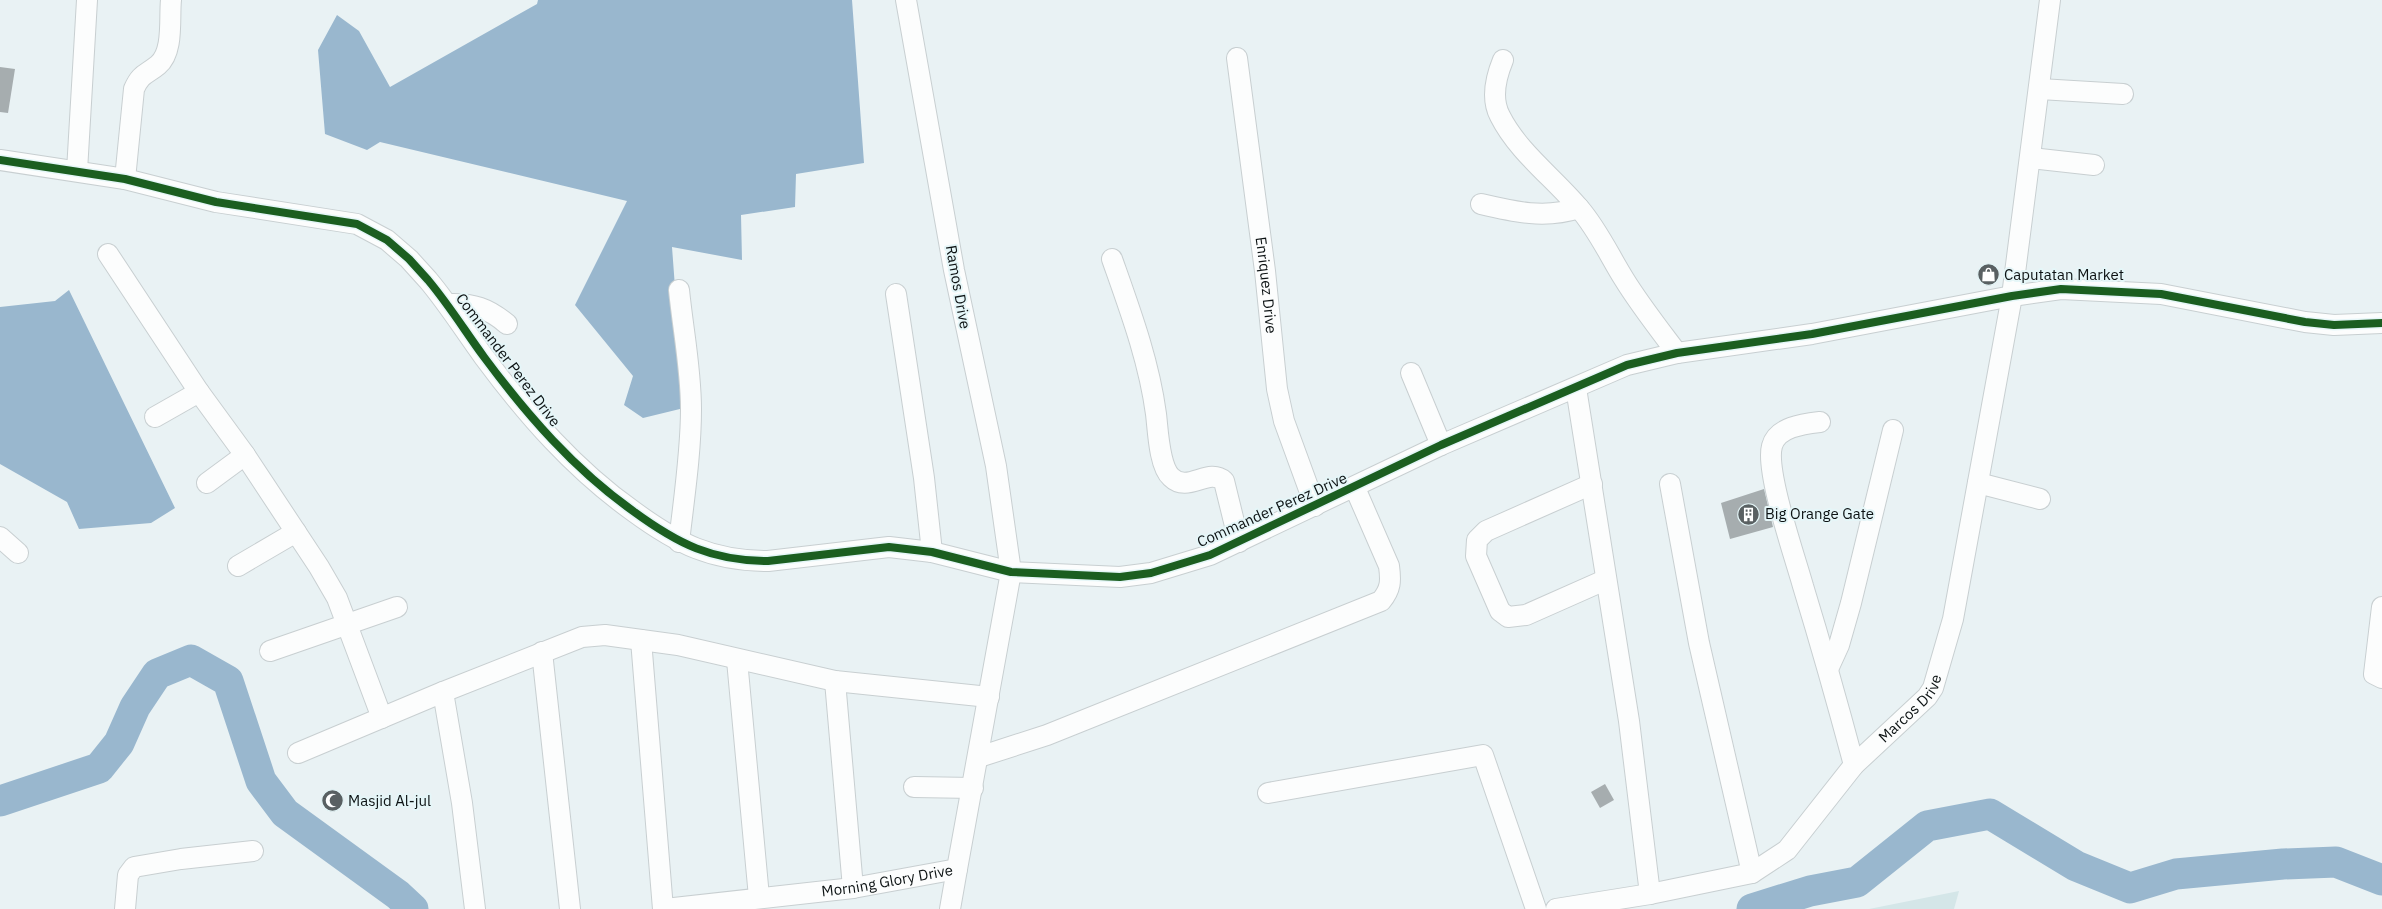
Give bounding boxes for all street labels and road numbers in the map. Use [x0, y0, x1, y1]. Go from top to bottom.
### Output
street label: Enriquez Drive [1252, 235, 1281, 334]
street label: Ramos Drive [942, 244, 975, 330]
street label: Commander Perez Drive [452, 289, 565, 430]
street label: Commander Perez Drive [1194, 468, 1350, 551]
street label: Marcos Drive [1874, 672, 1945, 746]
street label: Morning Glory Drive [820, 860, 954, 900]

